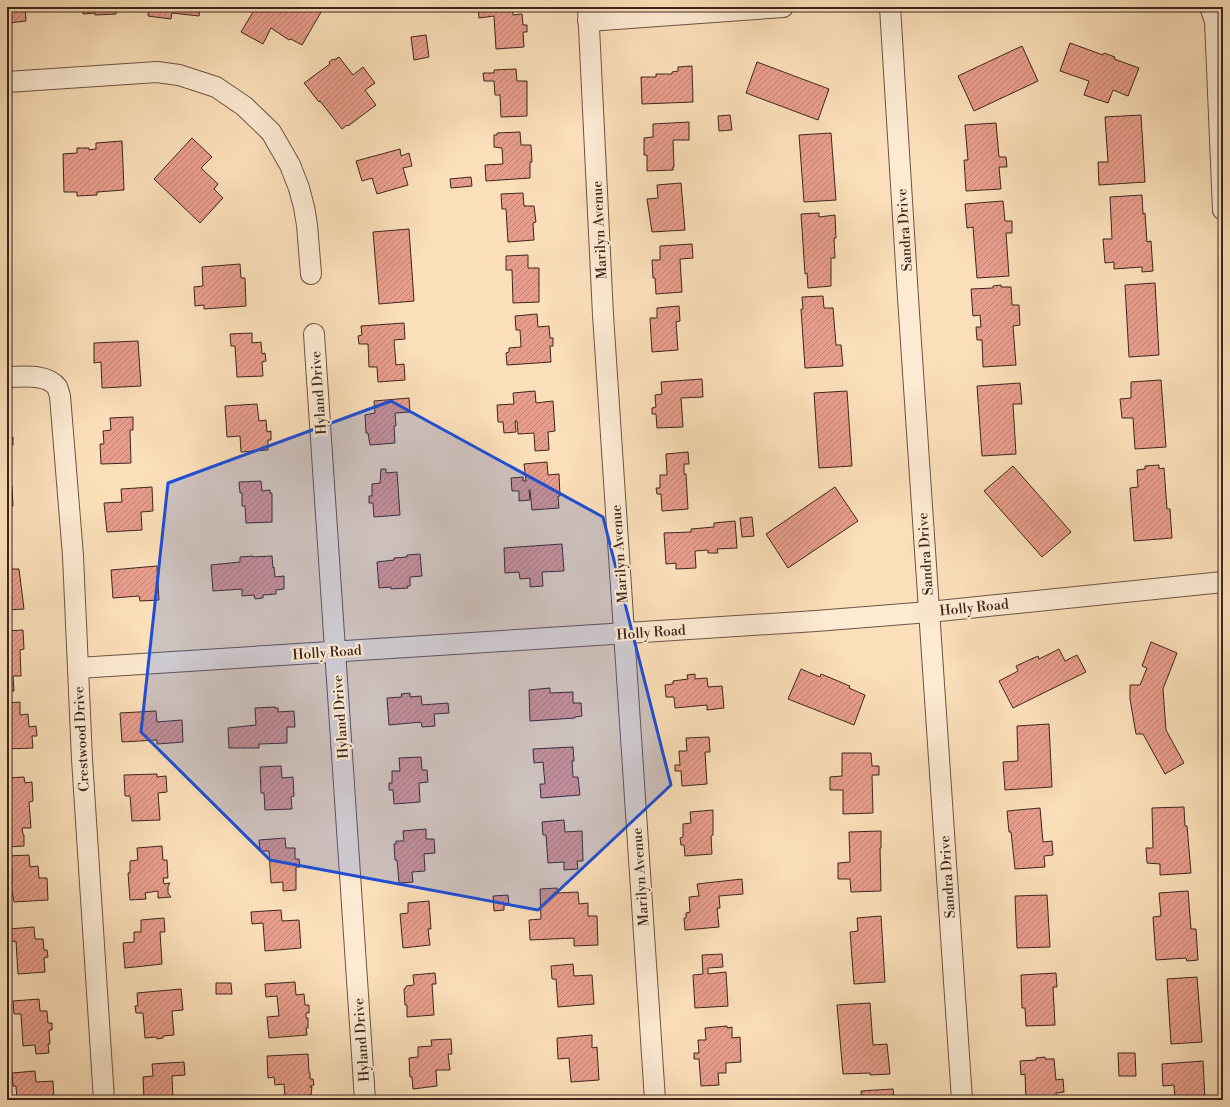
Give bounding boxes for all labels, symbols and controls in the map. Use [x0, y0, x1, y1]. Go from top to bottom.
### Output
street label: Marilyn Avenue [588, 180, 612, 280]
street label: Sandra Drive [893, 188, 917, 272]
street label: Hyland Drive [307, 350, 331, 435]
street label: Marilyn Avenue [608, 504, 632, 604]
street label: Sandra Drive [914, 512, 938, 596]
street label: Holly Road [939, 595, 1010, 621]
street label: Holly Road [616, 622, 686, 644]
street label: Holly Road [292, 642, 362, 664]
street label: Hyland Drive [329, 674, 353, 759]
street label: Crestwood Drive [70, 686, 94, 792]
street label: Marilyn Avenue [629, 827, 653, 927]
street label: Sandra Drive [936, 835, 960, 919]
street label: Hyland Drive [350, 997, 374, 1082]

